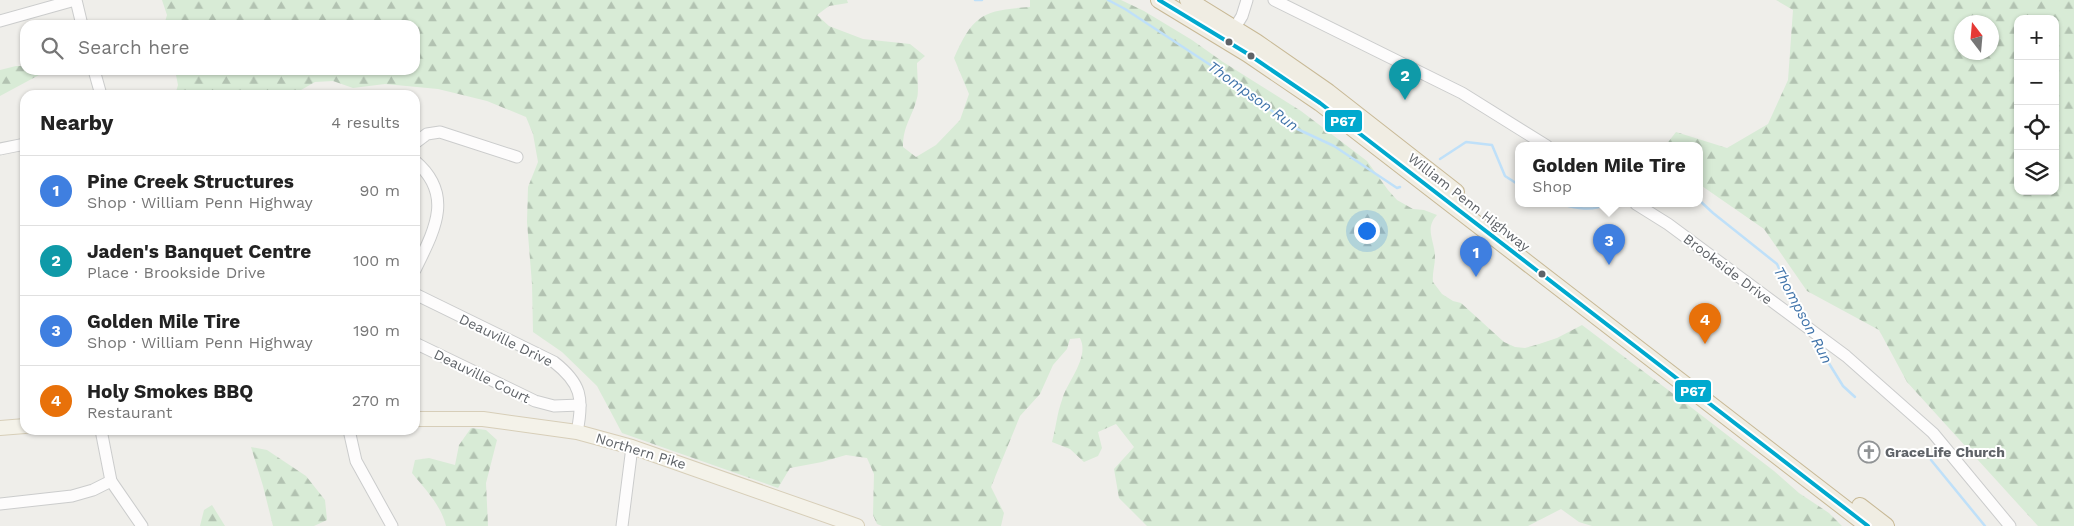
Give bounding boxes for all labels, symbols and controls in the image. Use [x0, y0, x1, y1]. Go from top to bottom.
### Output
north arrow [1954, 15, 1999, 60]
map controls [2014, 15, 2059, 195]
button: + [2014, 15, 2059, 60]
search box [20, 20, 420, 75]
icon: search [38, 34, 66, 62]
text: Search here [78, 36, 189, 59]
unlabelled marker [1224, 37, 1234, 47]
unlabelled marker [1246, 51, 1256, 61]
water label: Thompson Run [1204, 57, 1302, 135]
pin: 2 [1389, 59, 1421, 100]
button: − [2014, 60, 2059, 105]
button: locate [2014, 105, 2059, 150]
line badge: P67 [1324, 109, 1363, 133]
text: Nearby [40, 110, 113, 135]
text: 4 results [331, 113, 400, 132]
text: P67 [1330, 113, 1357, 129]
popup [1515, 142, 1703, 207]
street label: William Penn Highway [1405, 149, 1534, 255]
button: layers [2014, 150, 2059, 195]
text: Golden Mile Tire [1532, 154, 1686, 177]
text: Pine Creek Structures [87, 170, 294, 193]
text: Shop [1532, 177, 1572, 196]
text: 1 [53, 181, 59, 200]
text: 90 m [359, 181, 400, 200]
text: Shop · William Penn Highway [87, 193, 313, 212]
your location [1354, 218, 1380, 244]
pin: 3 [1593, 224, 1625, 265]
street label: Brookside Drive [1681, 230, 1775, 308]
pin: 1 [1460, 236, 1492, 277]
text: Jaden's Banquet Centre [87, 240, 311, 263]
text: 2 [51, 251, 61, 270]
text: 100 m [353, 251, 400, 270]
text: Place · Brookside Drive [87, 263, 265, 282]
water label: Thompson Run [1770, 263, 1836, 367]
unlabelled marker [1537, 269, 1547, 279]
pin: 4 [1689, 303, 1721, 344]
text: Golden Mile Tire [87, 310, 240, 333]
street label: Deauville Drive [457, 310, 555, 370]
text: 3 [51, 321, 61, 340]
text: 190 m [353, 321, 400, 340]
text: Shop · William Penn Highway [87, 333, 313, 352]
street label: Deauville Court [431, 346, 533, 406]
line badge: P67 [1674, 379, 1712, 403]
text: Holy Smokes BBQ [87, 380, 253, 403]
text: P67 [1680, 383, 1707, 399]
text: 4 [51, 391, 61, 410]
text: 270 m [352, 391, 400, 410]
text: Restaurant [87, 403, 173, 422]
street label: Northern Pike [594, 430, 688, 472]
church icon: GraceLife Church [1857, 440, 1881, 464]
place label: GraceLife Church [1885, 444, 2005, 460]

